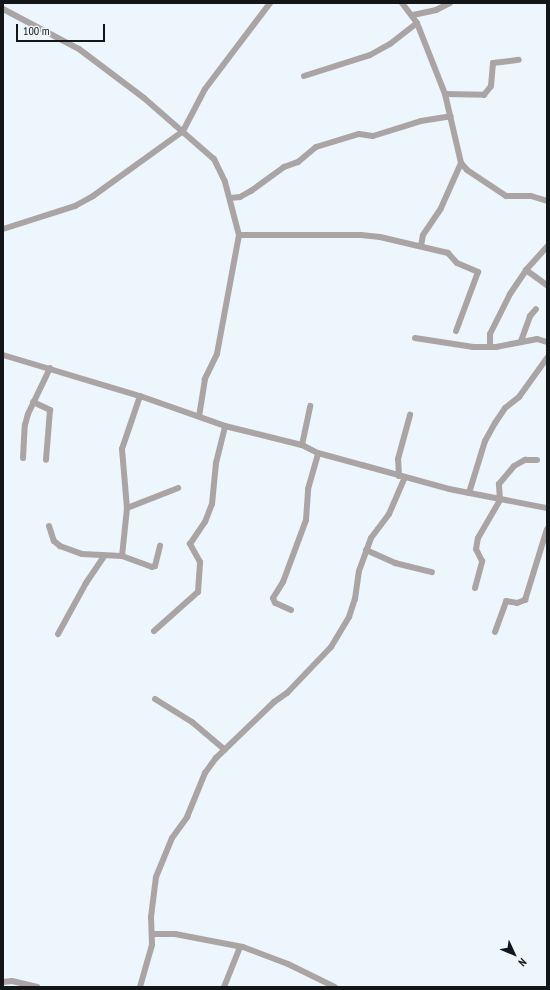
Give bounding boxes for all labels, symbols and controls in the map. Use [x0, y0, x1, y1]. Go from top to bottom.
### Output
scale bar [18, 16, 107, 42]
text: 100 m [23, 23, 50, 38]
north arrow [494, 934, 534, 974]
text: N [516, 955, 530, 969]

